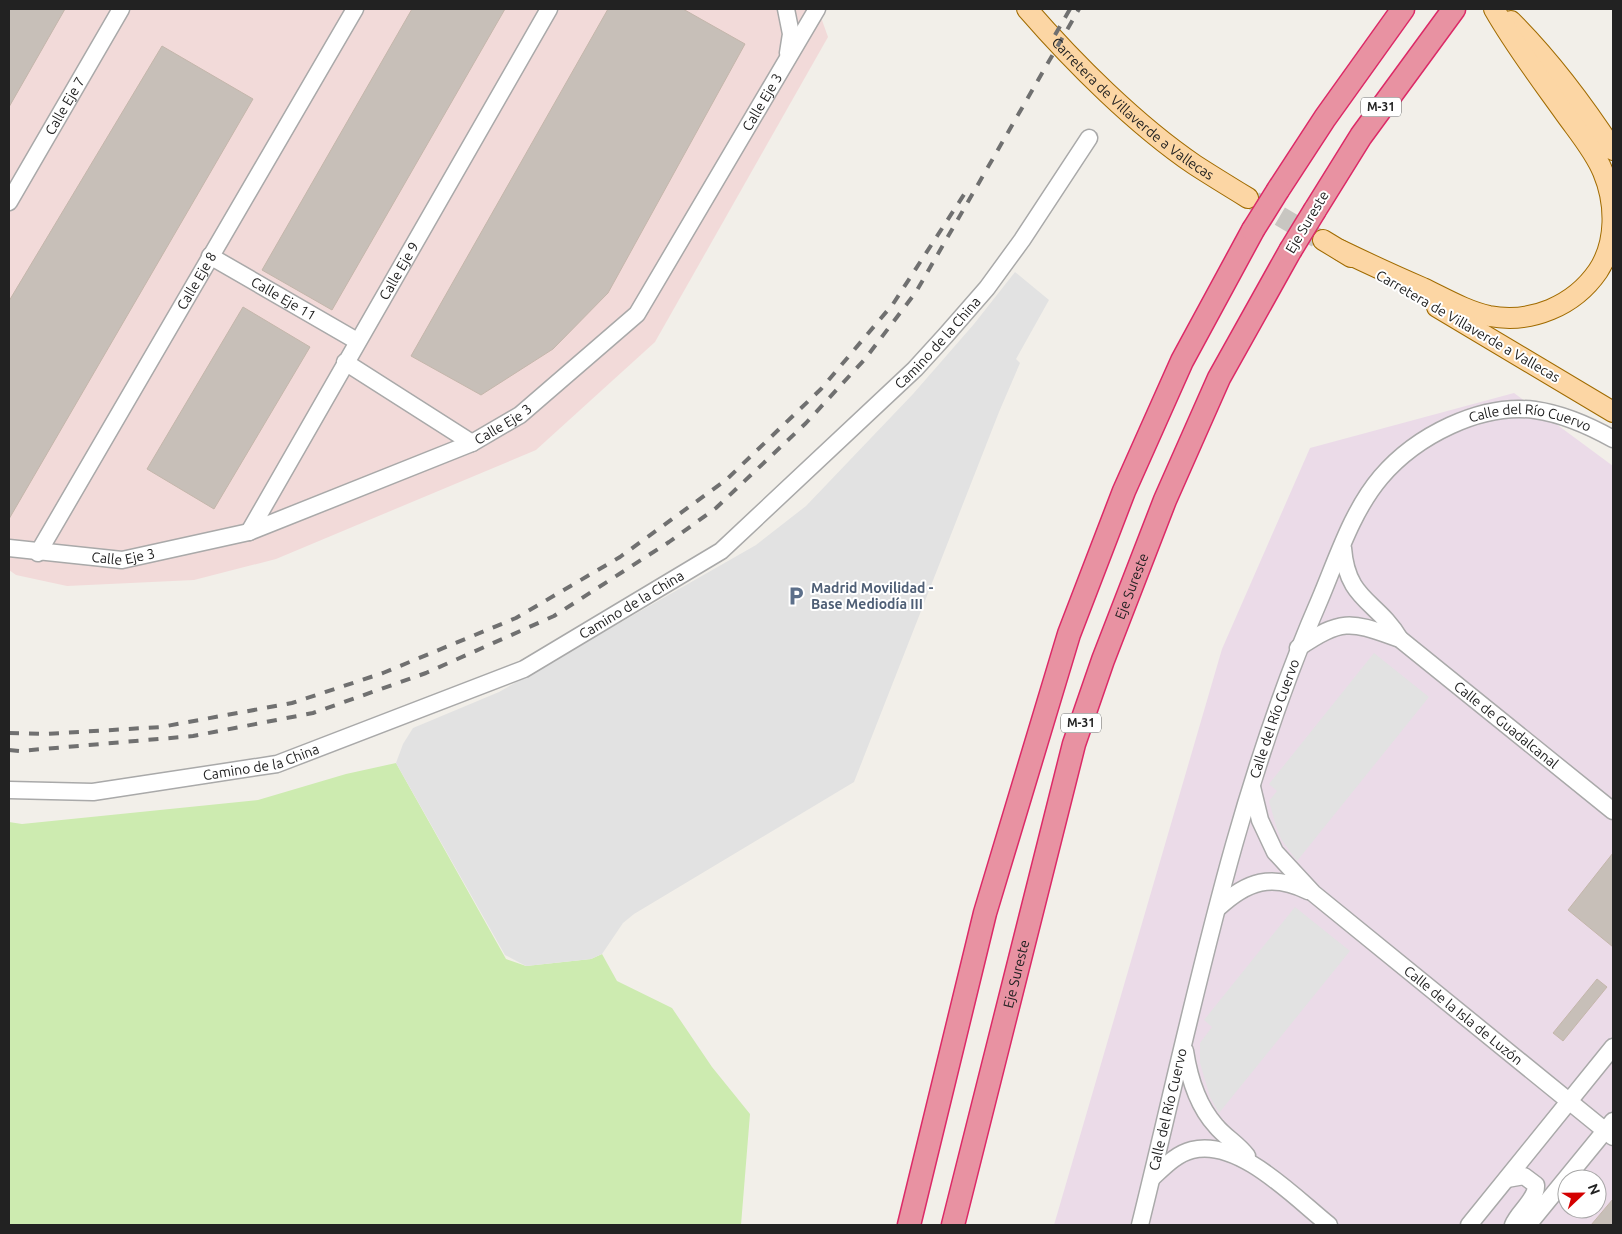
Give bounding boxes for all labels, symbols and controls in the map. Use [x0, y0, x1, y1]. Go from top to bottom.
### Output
street label: Carretera de Villaverde a Vallecas [1049, 34, 1217, 183]
street label: Calle Eje 3 [739, 70, 785, 134]
street label: Calle Eje 7 [42, 74, 88, 138]
road number: M-31 [1361, 98, 1401, 116]
street label: Eje Sureste [1282, 188, 1332, 256]
street label: Calle Eje 9 [376, 239, 422, 303]
street label: Calle Eje 8 [174, 249, 220, 313]
street label: Carretera de Villaverde a Vallecas [1373, 267, 1563, 385]
street label: Calle Eje 11 [248, 274, 319, 324]
street label: Camino de la China [891, 293, 984, 392]
street label: Calle Eje 3 [472, 401, 535, 448]
street label: Calle del Río Cuervo [1467, 401, 1594, 435]
street label: Calle Eje 3 [91, 545, 156, 568]
street label: Eje Sureste [1112, 551, 1152, 622]
street label: Camino de la China [576, 567, 687, 642]
place label: Madrid Movilidad - Base Mediodía III [811, 580, 934, 612]
parking icon: Madrid Movilidad - Base Mediodía III [785, 585, 807, 607]
street label: Calle del Río Cuervo [1246, 657, 1303, 780]
street label: Calle de Guadalcanal [1451, 678, 1562, 772]
road number: M-31 [1061, 714, 1101, 732]
street label: Camino de la China [202, 741, 321, 783]
street label: Eje Sureste [1000, 938, 1032, 1010]
street label: Calle de la Isla de Luzón [1401, 962, 1526, 1068]
street label: Calle del Río Cuervo [1145, 1046, 1190, 1172]
north arrow [1557, 1169, 1607, 1219]
text: N [1585, 1181, 1603, 1197]

